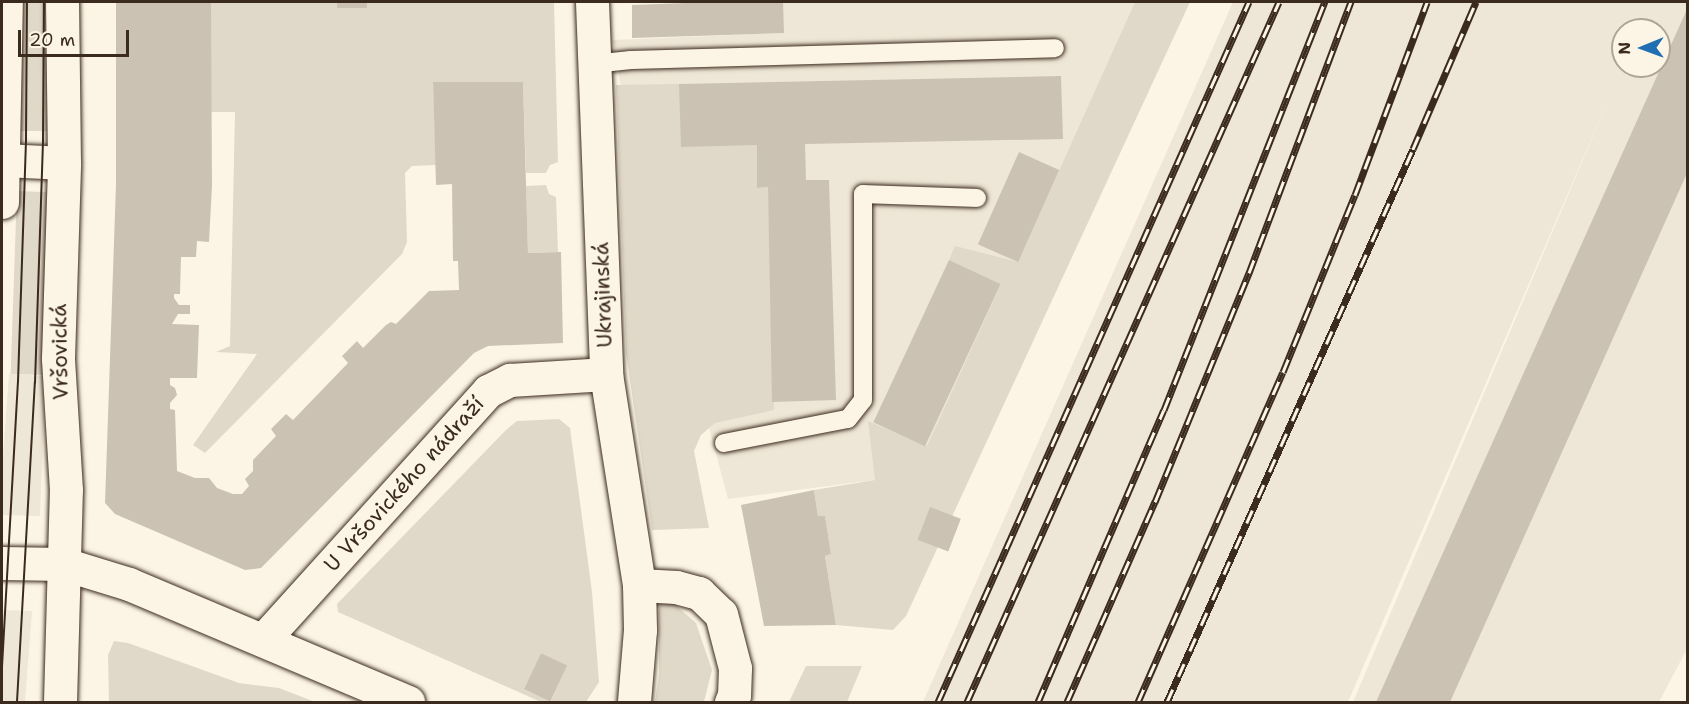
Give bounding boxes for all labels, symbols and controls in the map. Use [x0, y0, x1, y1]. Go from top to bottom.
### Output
scale bar [21, 18, 132, 56]
north arrow [1611, 18, 1671, 78]
text: 20 m [29, 28, 75, 52]
text: N [1614, 42, 1635, 55]
street label: Ukrajinská [589, 242, 617, 348]
street label: Vršovická [47, 304, 73, 400]
street label: U Vršovického nádraží [319, 391, 489, 577]

